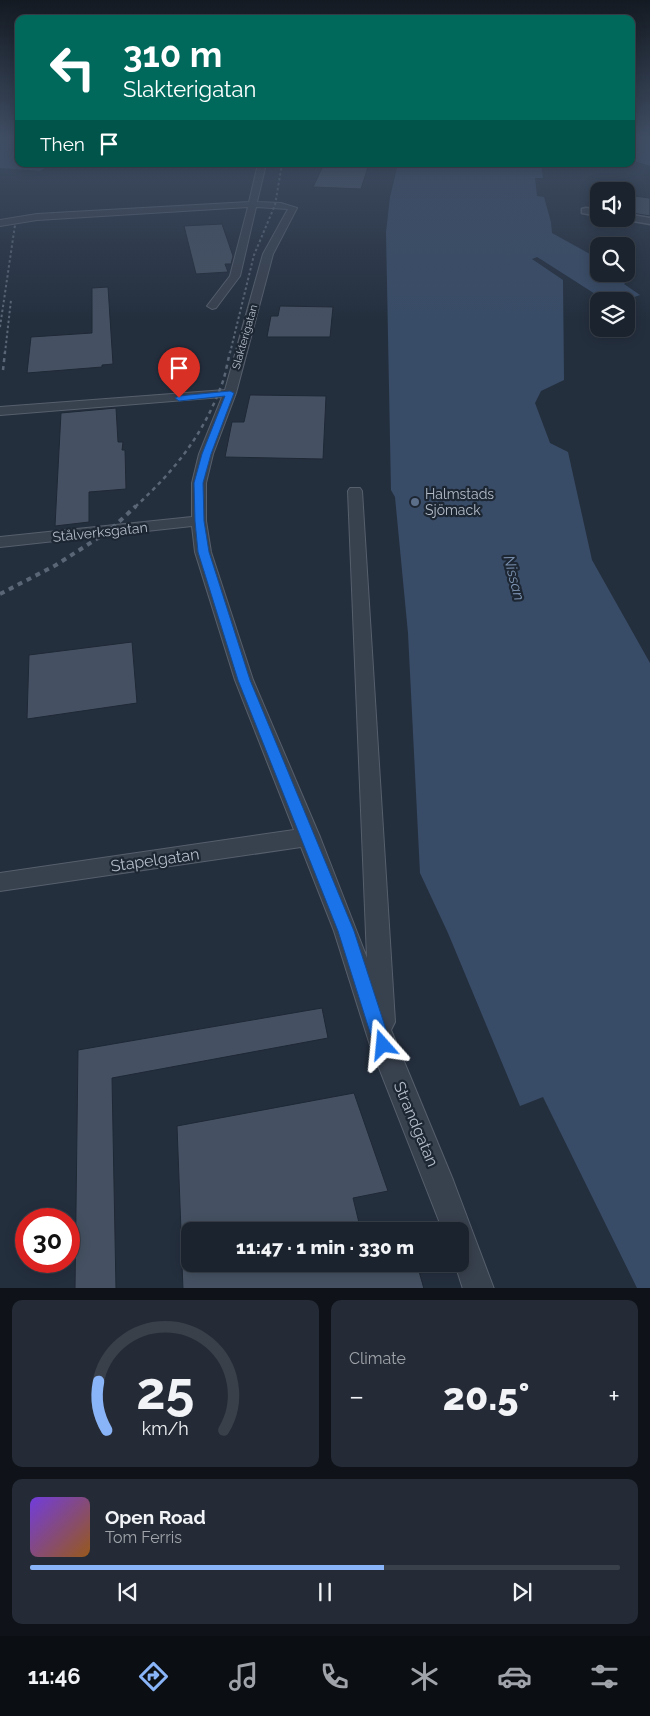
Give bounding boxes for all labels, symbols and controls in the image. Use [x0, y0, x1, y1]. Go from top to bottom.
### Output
text: 310 m [123, 34, 222, 75]
icon: left [40, 35, 105, 100]
text: Slakterigatan [123, 76, 256, 102]
icon: arrive [95, 130, 123, 158]
text: Then [40, 133, 85, 155]
map controls [590, 182, 635, 337]
button: sound [590, 182, 635, 227]
button: search [590, 237, 635, 282]
button: layers [590, 292, 635, 337]
street label: Slakterigatan [230, 303, 260, 371]
pin [158, 347, 200, 398]
icon: arrive [165, 354, 193, 382]
place label: Halmstads Sjömack [425, 486, 494, 518]
marker: Halmstads Sjömack [409, 496, 421, 508]
street label: Stålverksgatan [52, 519, 148, 545]
water label: Nissan [500, 554, 528, 602]
street label: Stapelgatan [109, 844, 201, 876]
position arrow [356, 1018, 408, 1070]
street label: Strandgatan [390, 1079, 442, 1169]
speed limit sign: 30 [15, 1208, 80, 1273]
text: 11:47 · 1 min · 330 m [236, 1236, 414, 1258]
text: Climate [349, 1349, 406, 1368]
text: 25 [136, 1360, 195, 1421]
text: 20.5° [443, 1374, 530, 1419]
text: − [349, 1380, 364, 1413]
text: + [608, 1380, 620, 1413]
text: km/h [142, 1418, 189, 1439]
text: Open Road [105, 1506, 206, 1528]
text: Tom Ferris [105, 1528, 182, 1547]
icon: previous [114, 1578, 142, 1606]
icon: pause [311, 1578, 339, 1606]
icon: next [508, 1578, 536, 1606]
icon: directions [136, 1659, 171, 1694]
icon: music [226, 1659, 261, 1694]
icon: phone [317, 1659, 352, 1694]
icon: climate [407, 1659, 442, 1694]
icon: car [497, 1659, 532, 1694]
icon: filters [587, 1659, 622, 1694]
text: 11:46 [28, 1663, 81, 1689]

